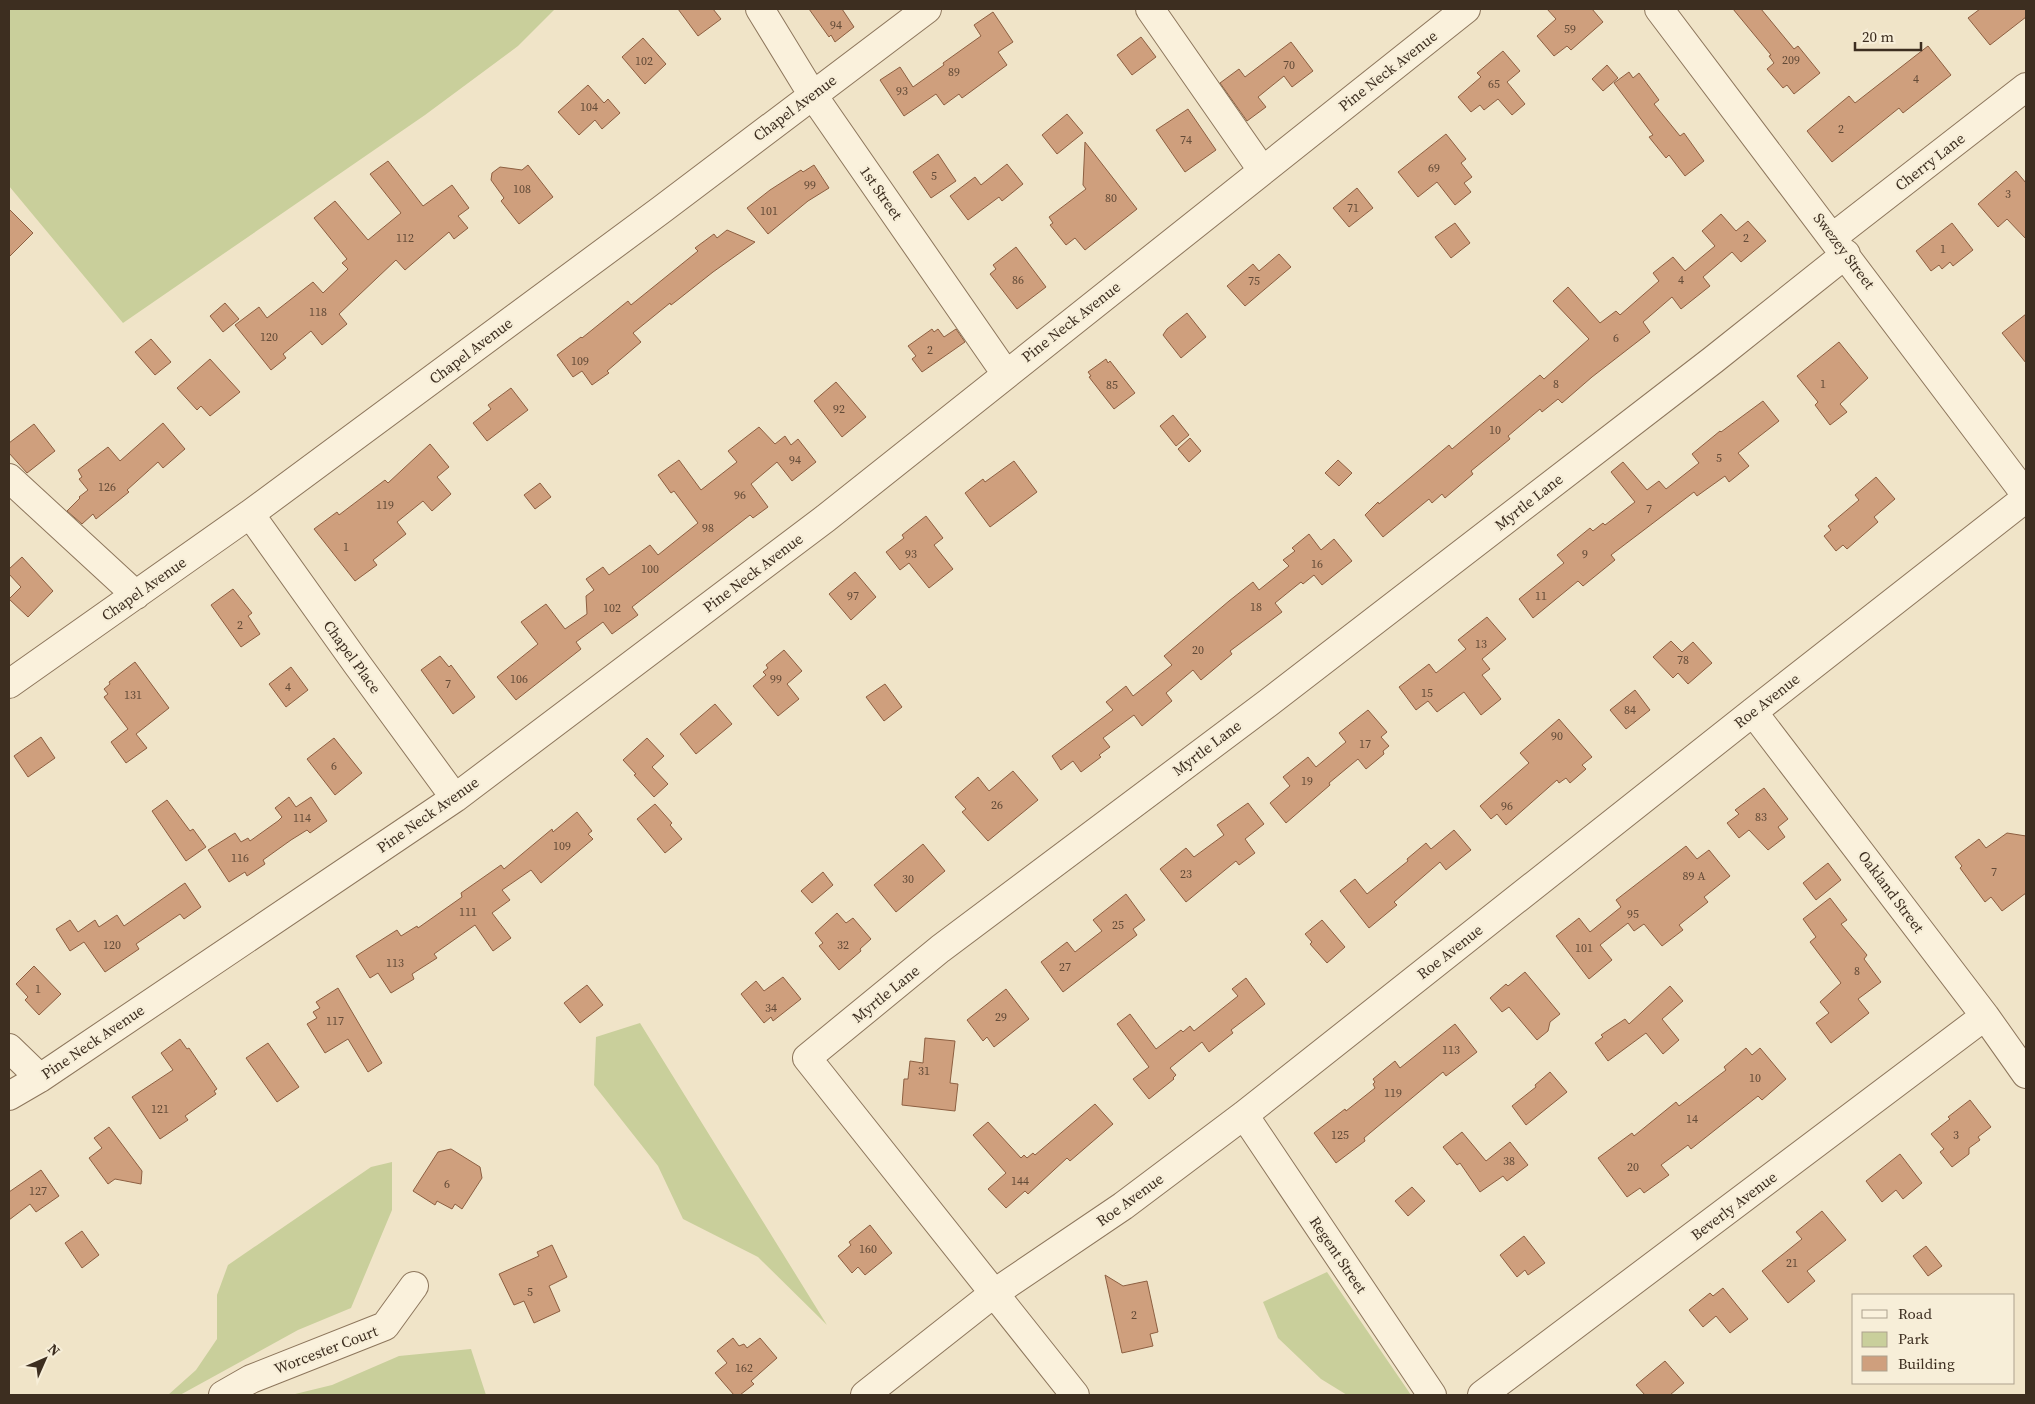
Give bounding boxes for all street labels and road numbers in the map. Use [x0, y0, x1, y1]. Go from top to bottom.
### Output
street label: Pine Neck Avenue [1334, 25, 1442, 116]
street label: Chapel Avenue [749, 69, 841, 146]
street label: Cherry Lane [1890, 127, 1969, 196]
street label: 1st Street [855, 162, 908, 224]
street label: Swezey Street [1809, 208, 1880, 293]
street label: Pine Neck Avenue [1017, 276, 1125, 367]
street label: Chapel Avenue [425, 312, 517, 389]
street label: Myrtle Lane [1490, 468, 1567, 535]
street label: Pine Neck Avenue [698, 528, 807, 617]
street label: Chapel Avenue [97, 551, 191, 626]
street label: Chapel Place [319, 616, 386, 698]
street label: Roe Avenue [1729, 668, 1804, 733]
street label: Myrtle Lane [1168, 715, 1246, 780]
street label: Pine Neck Avenue [372, 771, 483, 858]
street label: Oakland Street [1853, 846, 1929, 937]
street label: Roe Avenue [1412, 919, 1487, 984]
street label: Myrtle Lane [848, 960, 924, 1027]
street label: Pine Neck Avenue [37, 999, 149, 1084]
street label: Beverly Avenue [1686, 1166, 1781, 1245]
street label: Roe Avenue [1092, 1168, 1168, 1231]
street label: Regent Street [1305, 1212, 1372, 1297]
street label: Worcester Court [271, 1320, 381, 1379]

